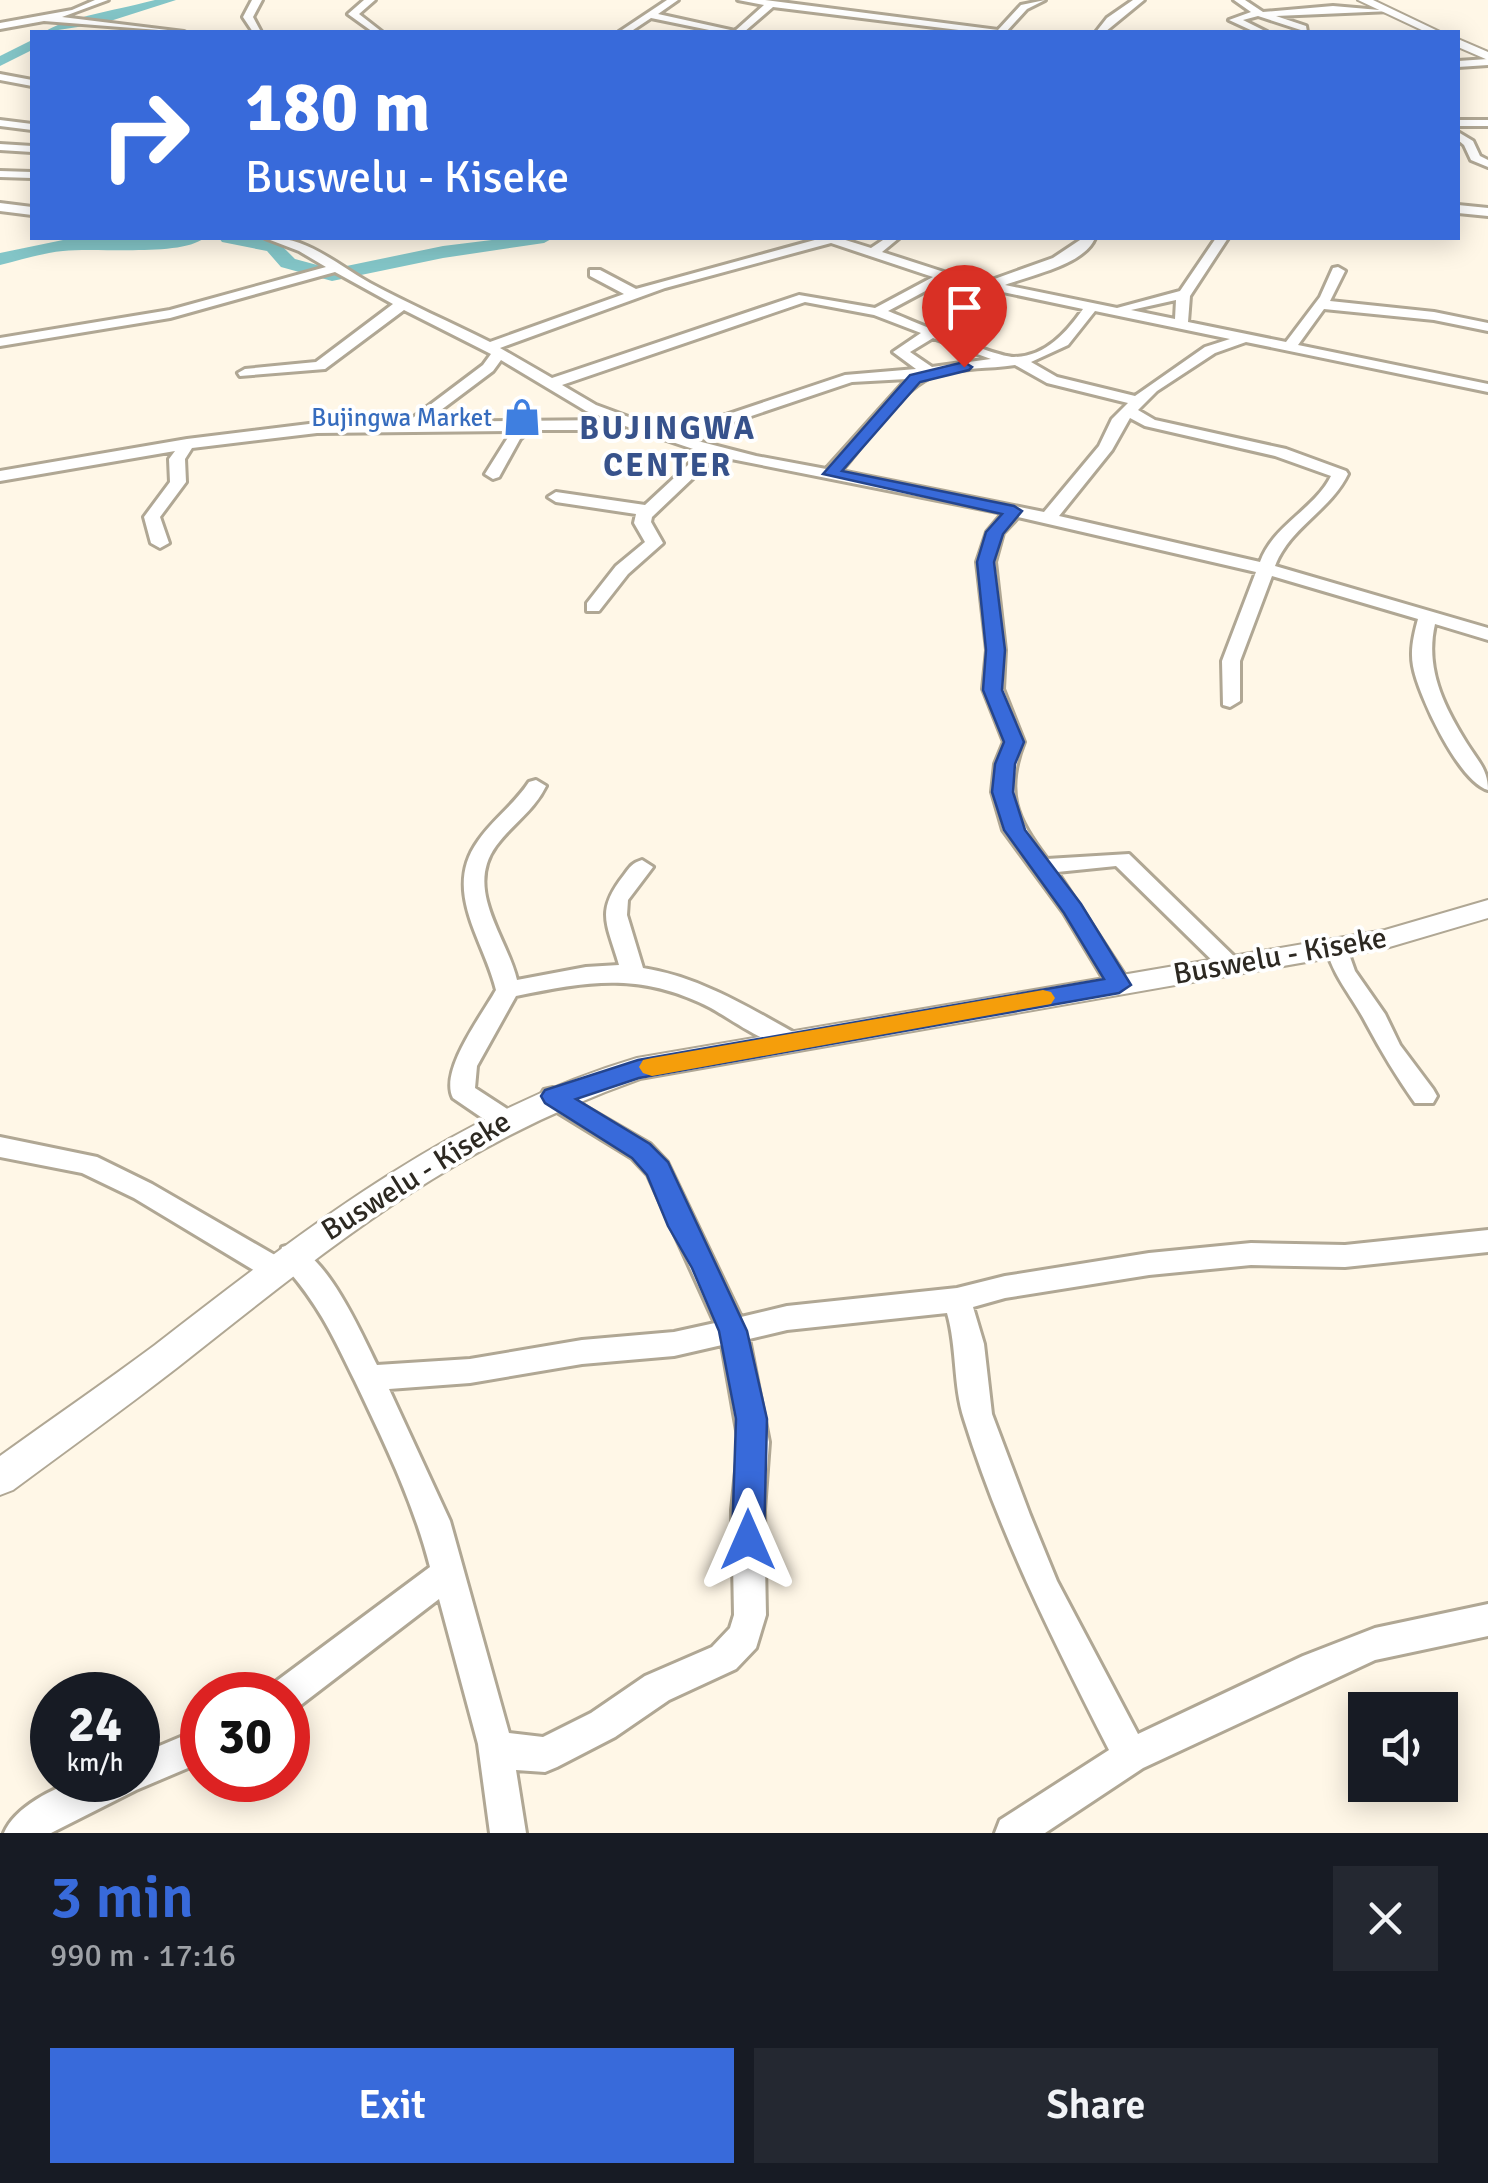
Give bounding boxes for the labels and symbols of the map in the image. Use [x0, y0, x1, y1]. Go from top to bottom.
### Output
pin [922, 265, 1007, 368]
shop icon: Bujingwa Market [501, 396, 543, 438]
place label: Bujingwa Market [311, 402, 492, 433]
district label: BUJINGWA CENTER [579, 409, 757, 485]
street label: Buswelu - Kiseke [1170, 919, 1390, 993]
street label: Buswelu - Kiseke [315, 1103, 517, 1249]
position arrow [696, 1488, 800, 1592]
speed limit sign: 30 [180, 1672, 310, 1802]

